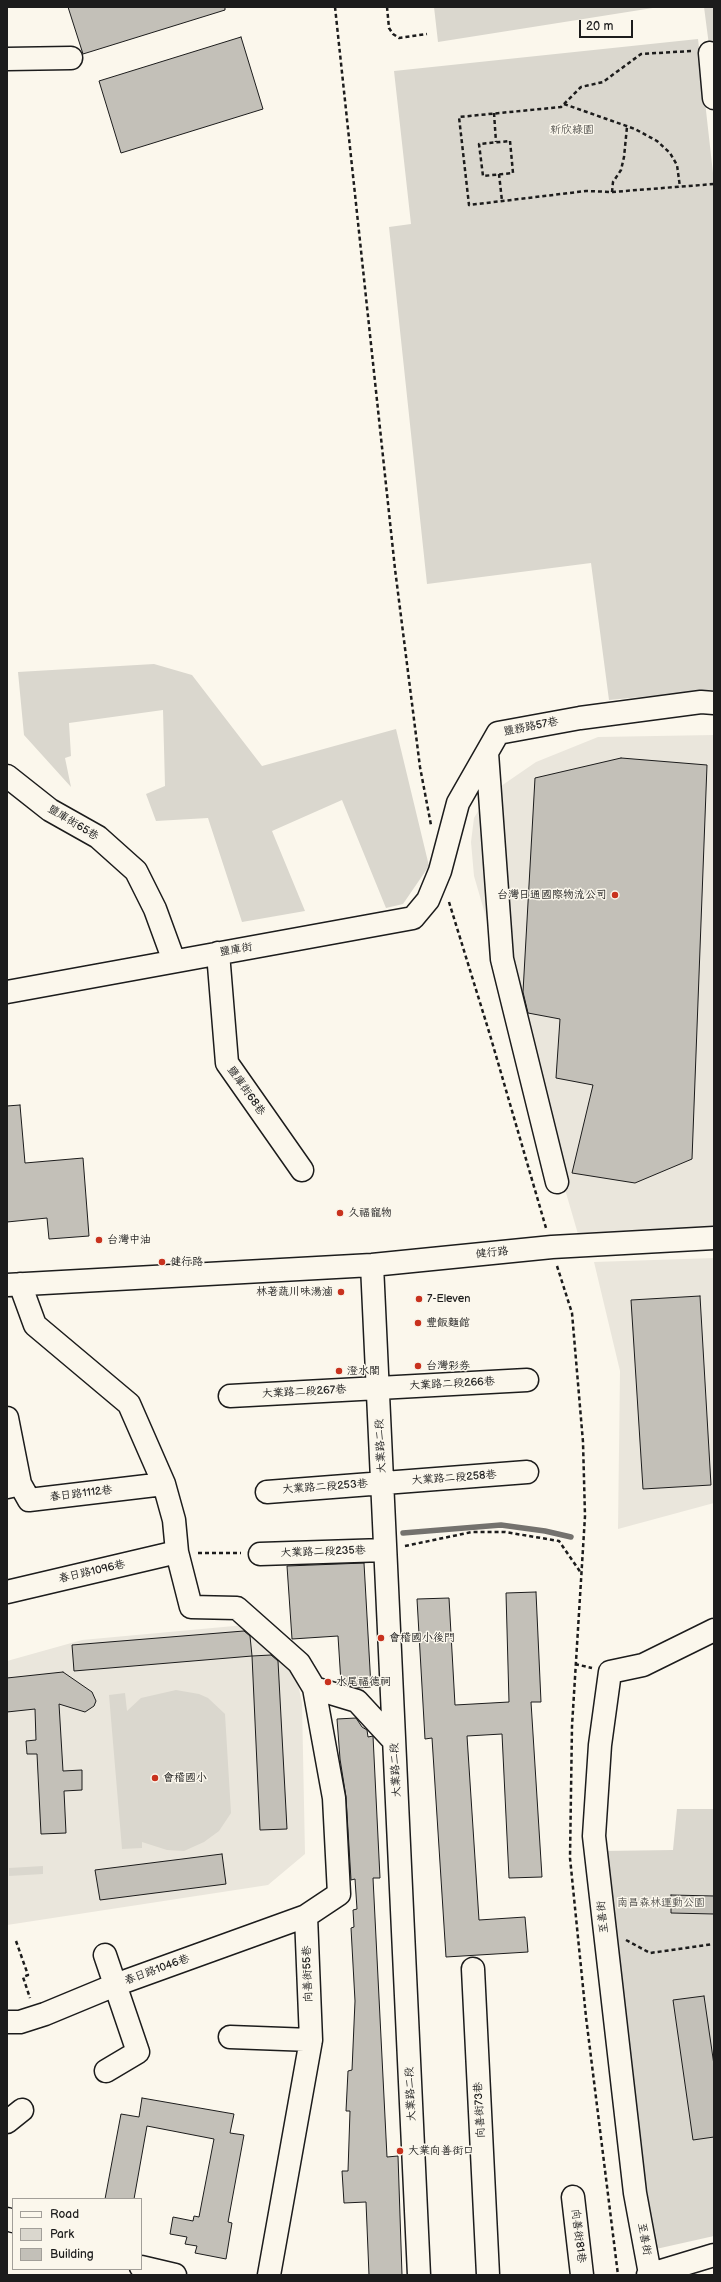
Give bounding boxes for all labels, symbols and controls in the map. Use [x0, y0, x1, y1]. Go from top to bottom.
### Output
scale bar [581, 12, 635, 38]
text: 20 m [586, 19, 613, 34]
park label: 新欣綠園 [550, 123, 594, 137]
street label: 鹽務路57巷 [502, 715, 560, 739]
street label: 鹽庫街65巷 [45, 803, 101, 843]
place label: 台灣日通國際物流公司 [497, 888, 607, 902]
marker: 台灣日通國際物流公司 [610, 890, 620, 900]
street label: 鹽庫街 [219, 941, 253, 959]
street label: 鹽庫街68巷 [224, 1064, 268, 1118]
place label: 久福寵物 [348, 1206, 392, 1220]
marker: 久福寵物 [335, 1208, 345, 1218]
place label: 台灣中油 [107, 1233, 151, 1247]
marker: 台灣中油 [94, 1235, 104, 1245]
street label: 健行路 [475, 1245, 509, 1261]
place label: 健行路 [170, 1255, 203, 1269]
marker: 健行路 [157, 1257, 167, 1267]
place label: 林荖蔬川味湯滷 [256, 1285, 333, 1299]
marker: 林荖蔬川味湯滷 [336, 1287, 346, 1297]
place label: 7-Eleven [427, 1292, 470, 1306]
marker: 7-Eleven [414, 1294, 424, 1304]
place label: 豐飯麵館 [426, 1316, 470, 1330]
marker: 豐飯麵館 [413, 1318, 423, 1328]
place label: 台灣彩券 [426, 1359, 470, 1373]
marker: 台灣彩券 [413, 1361, 423, 1371]
place label: 澄水閣 [347, 1364, 380, 1378]
marker: 澄水閣 [334, 1366, 344, 1376]
street label: 大業路二段266巷 [409, 1375, 495, 1393]
street label: 大業路二段267巷 [261, 1383, 347, 1401]
street label: 大業路二段 [373, 1418, 389, 1474]
street label: 大業路二段258巷 [411, 1468, 497, 1488]
street label: 大業路二段253巷 [282, 1477, 368, 1497]
street label: 春日路1112巷 [49, 1484, 113, 1504]
street label: 大業路二段235巷 [280, 1544, 366, 1560]
street label: 春日路1096巷 [57, 1558, 127, 1586]
place label: 會稽國小後門 [389, 1631, 455, 1645]
marker: 會稽國小後門 [376, 1633, 386, 1643]
place label: 水尾福德祠 [336, 1675, 391, 1689]
marker: 水尾福德祠 [323, 1677, 333, 1687]
street label: 大業路二段 [388, 1742, 404, 1798]
place label: 會稽國小 [163, 1771, 207, 1785]
marker: 會稽國小 [150, 1773, 160, 1783]
park label: 南昌森林運動公園 [617, 1896, 705, 1910]
street label: 至善街 [595, 1900, 611, 1934]
street label: 向善街55巷 [300, 1945, 316, 2003]
street label: 春日路1046巷 [123, 1952, 191, 1988]
street label: 大業路二段 [403, 2066, 419, 2122]
street label: 向善街73巷 [472, 2082, 488, 2138]
place label: 大業向善街口 [408, 2144, 474, 2158]
marker: 大業向善街口 [395, 2146, 405, 2156]
legend [12, 2198, 142, 2270]
text: Road [50, 2207, 79, 2222]
street label: 向善街81巷 [568, 2208, 588, 2264]
street label: 至善街 [635, 2222, 653, 2256]
text: Park [50, 2227, 74, 2242]
text: Building [50, 2247, 94, 2262]

